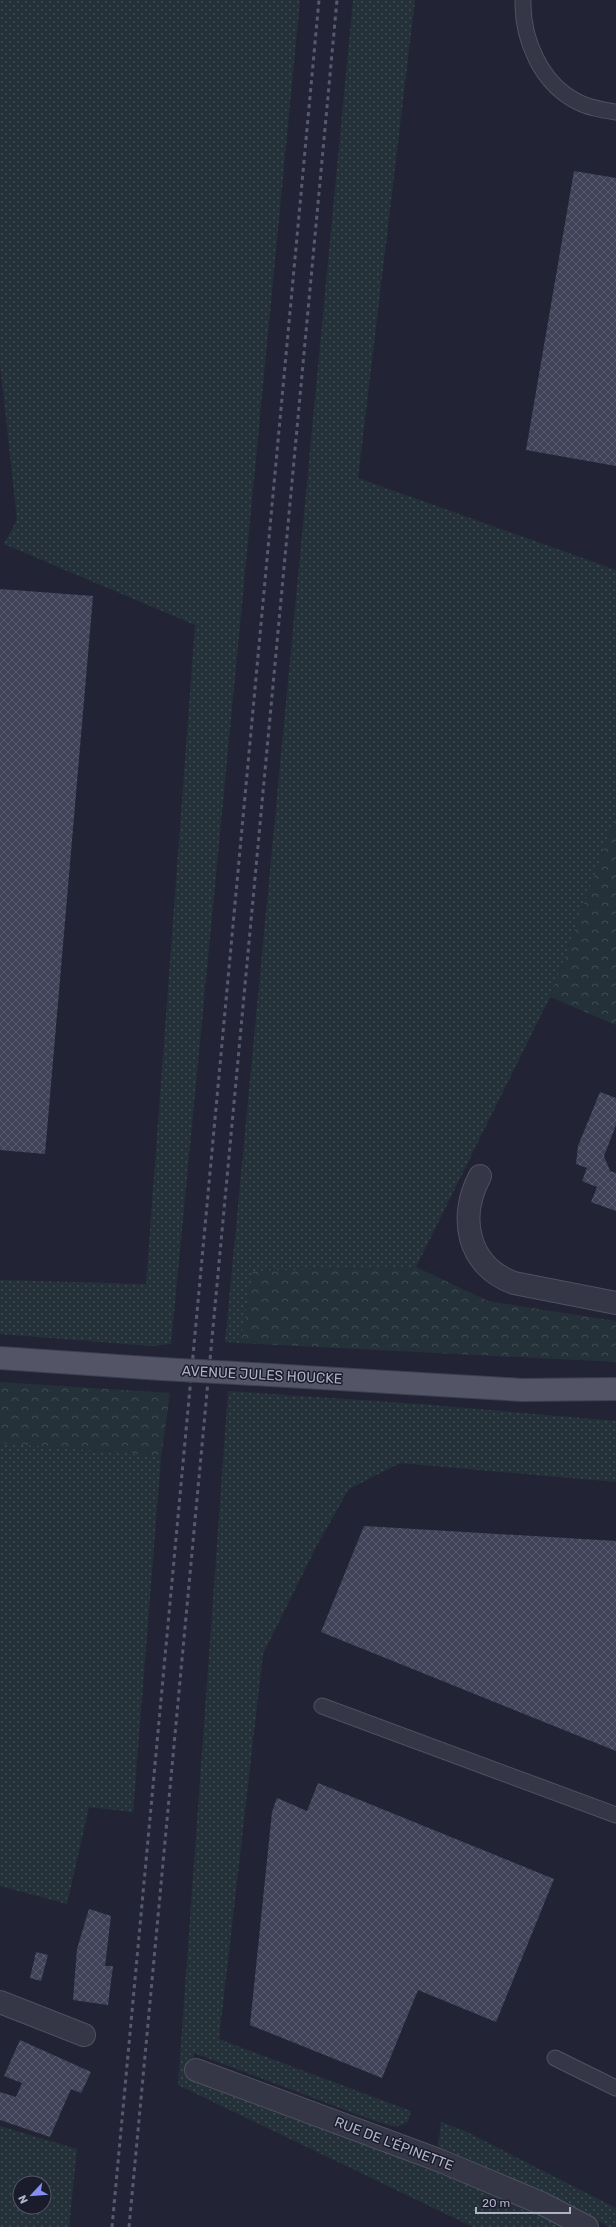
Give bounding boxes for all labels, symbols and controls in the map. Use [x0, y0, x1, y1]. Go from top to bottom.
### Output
street label: AVENUE JULES HOUCKE [181, 1362, 343, 1388]
street label: RUE DE L'ÉPINETTE [332, 2113, 456, 2175]
north arrow [12, 2175, 52, 2215]
scale bar [476, 2189, 570, 2215]
text: N [16, 2193, 31, 2206]
text: 20 m [482, 2196, 510, 2210]

